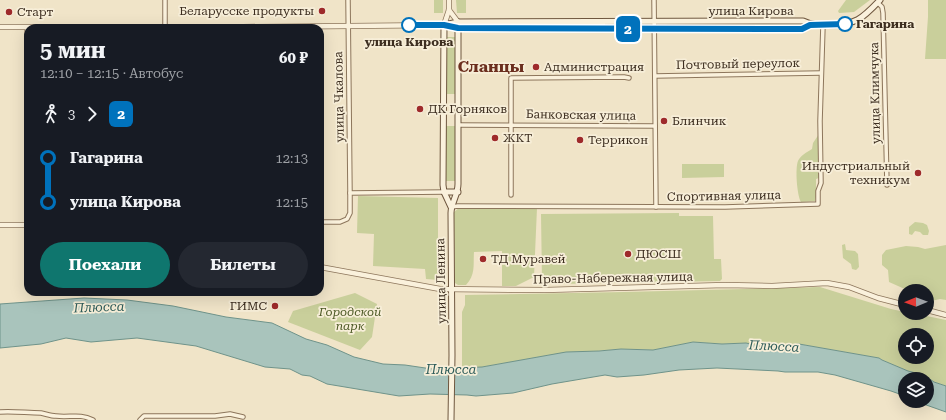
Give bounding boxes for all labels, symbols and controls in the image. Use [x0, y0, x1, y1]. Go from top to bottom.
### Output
place label: Беларусске продукты [179, 4, 314, 18]
street label: улица Кирова [709, 4, 794, 18]
place label: Старт [17, 5, 53, 19]
marker: Беларусске продукты [317, 6, 327, 16]
marker: Старт [4, 7, 14, 17]
line badge: 2 [615, 16, 641, 42]
marker: Гагарина [837, 16, 853, 32]
marker: улица Кирова [401, 17, 417, 33]
place label: Гагарина [856, 17, 914, 31]
text: 2 [624, 21, 632, 37]
place label: улица Кирова [365, 35, 453, 49]
text: 5 мин [40, 38, 106, 63]
street label: улица Климчука [867, 41, 883, 144]
text: 60 ₽ [279, 49, 308, 67]
street label: улица Чкалова [331, 51, 347, 143]
street label: Почтовый переулок [676, 56, 801, 72]
district label: Сланцы [458, 57, 525, 76]
place label: Администрация [544, 60, 644, 74]
marker: Администрация [531, 62, 541, 72]
text: 12:10 – 12:15 · Автобус [40, 66, 183, 81]
place label: ДК Горняков [428, 102, 507, 116]
icon: walk [40, 103, 62, 125]
icon: forward [81, 103, 103, 125]
marker: ДК Горняков [415, 104, 425, 114]
text: 2 [117, 106, 125, 122]
text: 3 [68, 107, 75, 122]
street label: Банковская улица [526, 107, 637, 123]
place label: Блинчик [672, 114, 727, 128]
marker: Блинчик [659, 116, 669, 126]
place label: ЖКТ [503, 131, 532, 145]
marker: ЖКТ [490, 133, 500, 143]
place label: Террикон [588, 133, 648, 147]
marker: Террикон [575, 135, 585, 145]
text: Гагарина [70, 149, 143, 167]
text: 12:13 [276, 151, 308, 166]
place label: Индустриальный техникум [802, 159, 910, 187]
marker: Индустриальный техникум [913, 168, 923, 178]
street label: Спортивная улица [667, 188, 782, 204]
text: улица Кирова [70, 193, 181, 211]
text: 12:15 [276, 195, 308, 210]
street label: улица Ленина [433, 238, 449, 324]
button: Поехали [40, 242, 170, 288]
button: Билеты [178, 242, 308, 288]
place label: ДЮСШ [636, 247, 681, 261]
marker: ДЮСШ [623, 249, 633, 259]
place label: ТД Муравей [491, 252, 566, 266]
marker: ТД Муравей [478, 254, 488, 264]
street label: Право-Набережная улица [533, 270, 694, 286]
north arrow [898, 284, 934, 320]
map controls [898, 284, 934, 408]
water label: Плюсса [72, 299, 125, 315]
place label: ГИМС [230, 299, 267, 313]
marker: ГИМС [270, 301, 280, 311]
park label: Городской парк [318, 305, 381, 333]
button: locate [898, 328, 934, 364]
water label: Плюсса [747, 337, 800, 355]
water label: Плюсса [425, 362, 476, 377]
button: layers [898, 372, 934, 408]

